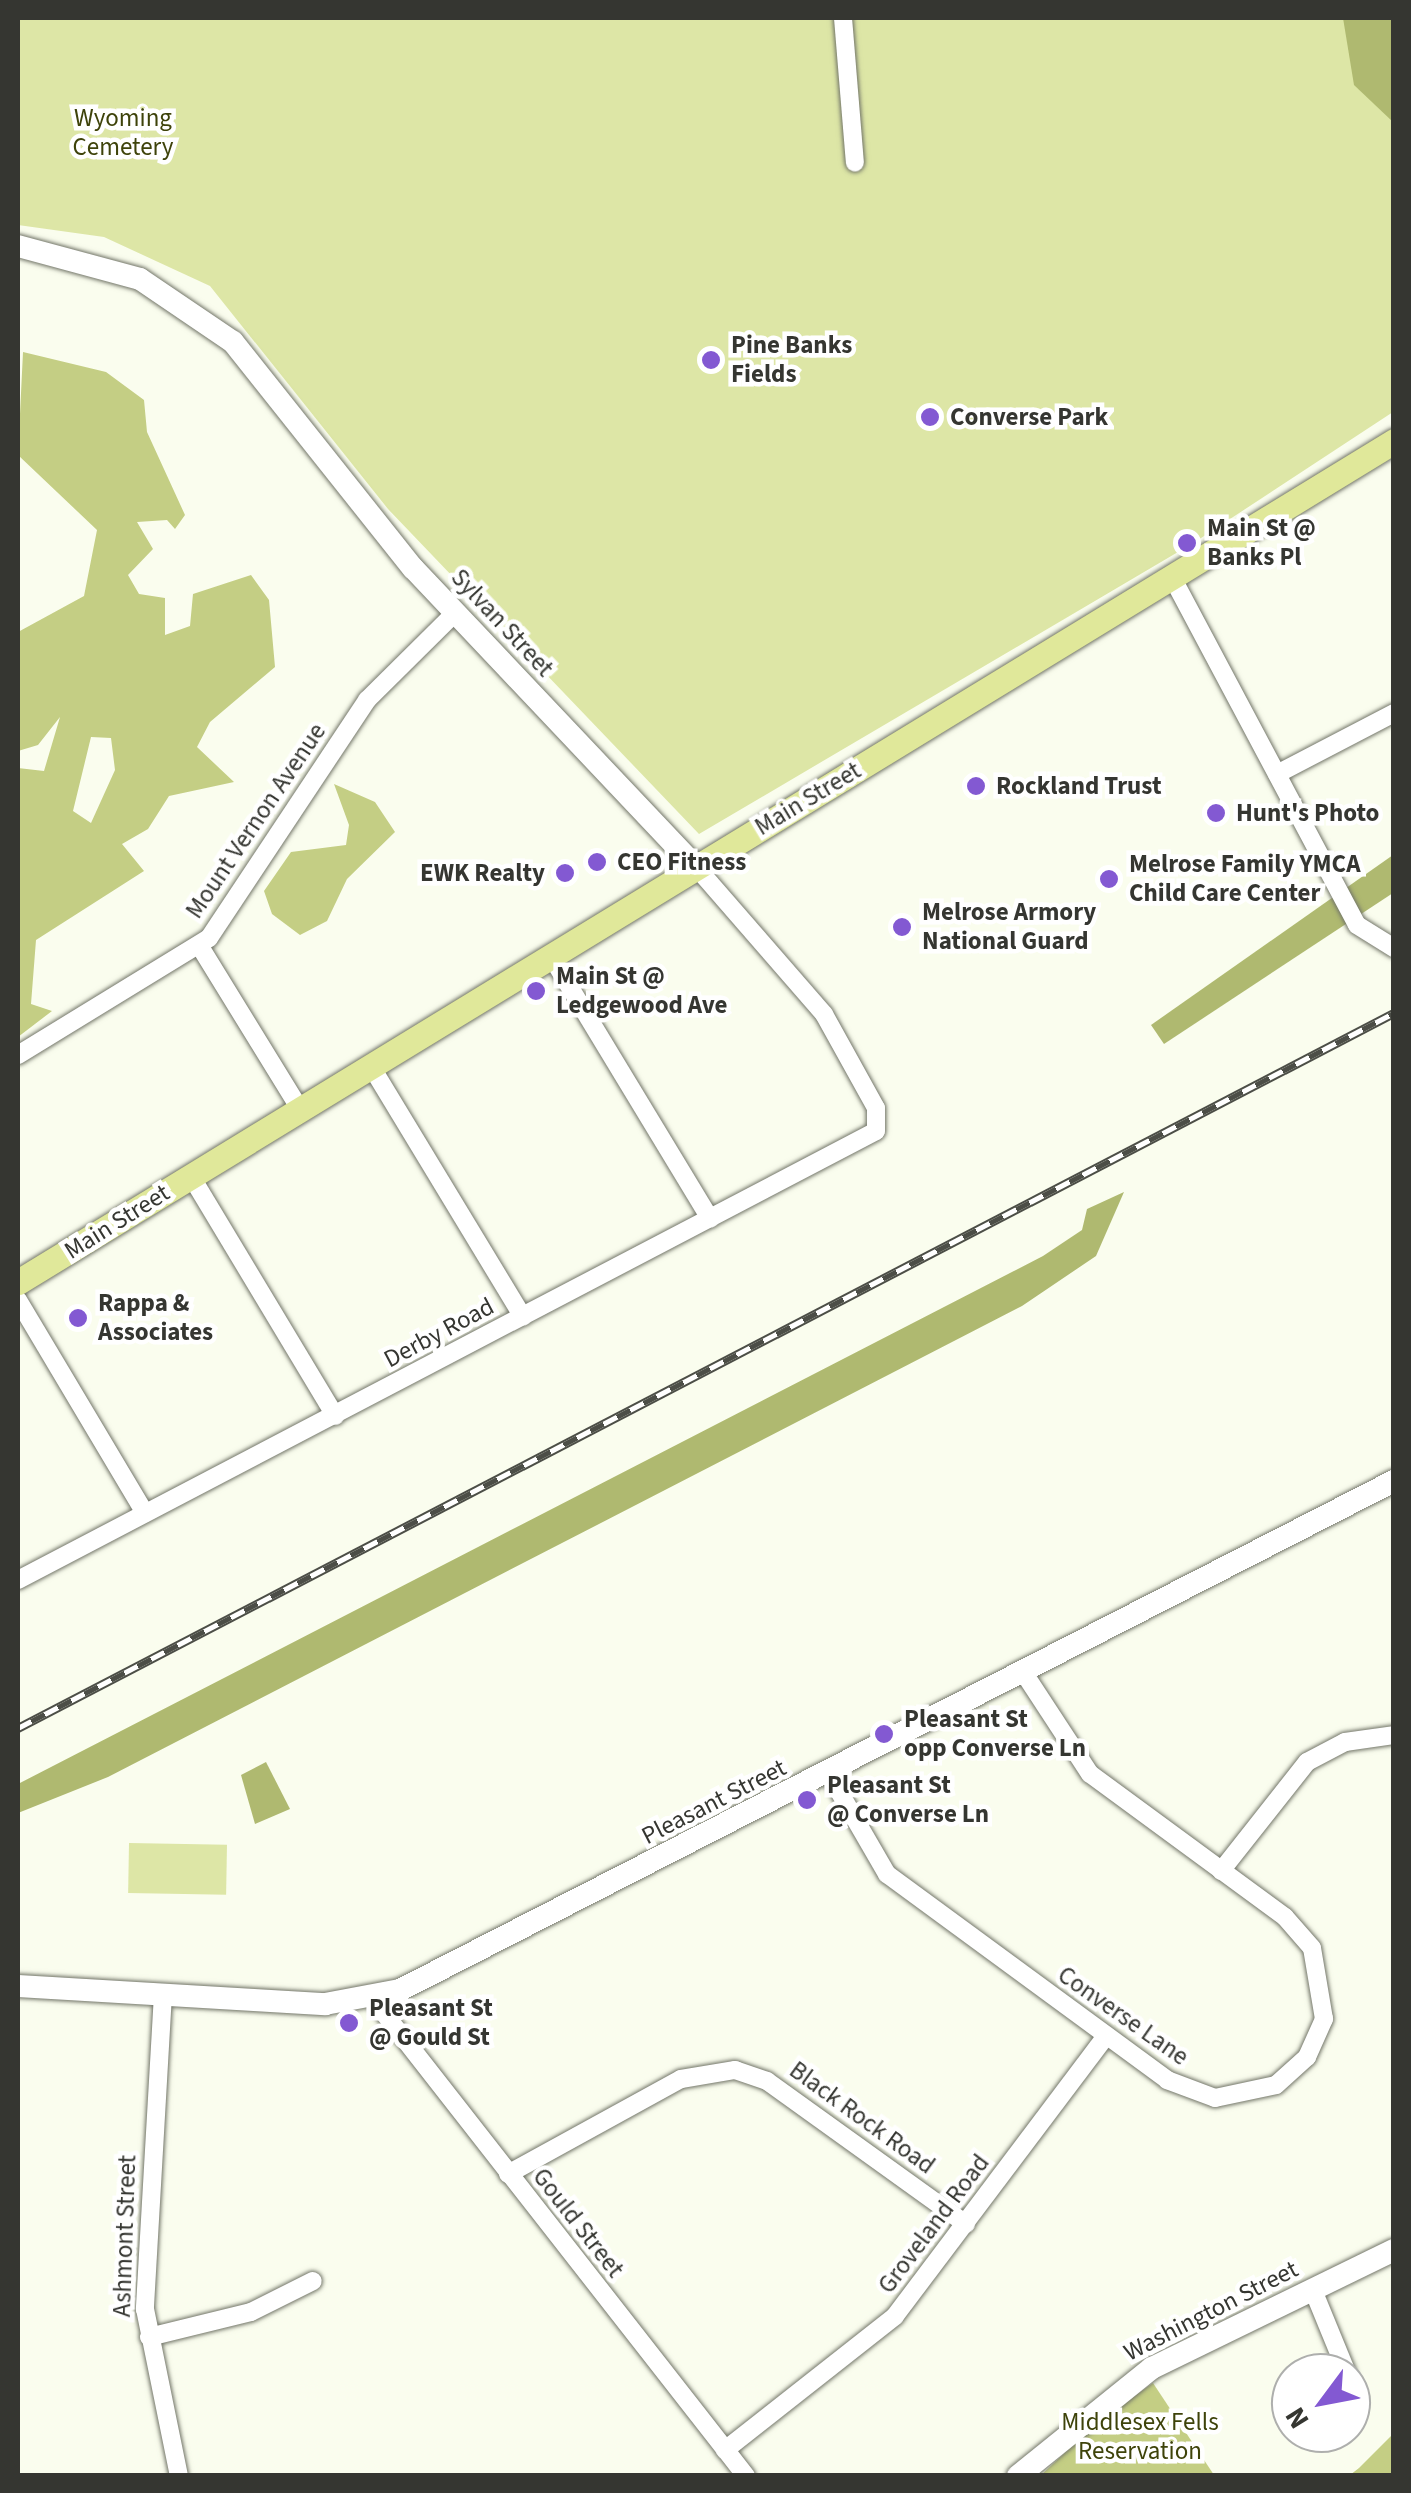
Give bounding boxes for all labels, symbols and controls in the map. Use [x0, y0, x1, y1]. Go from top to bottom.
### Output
park label: Wyoming Cemetery [72, 104, 174, 163]
place label: Pine Banks Fields [731, 331, 852, 390]
marker: Pine Banks Fields [700, 349, 722, 371]
place label: Converse Park [950, 402, 1108, 432]
marker: Converse Park [919, 406, 941, 428]
place label: Main St @ Banks Pl [1207, 514, 1316, 573]
marker: Main St @ Banks Pl [1176, 532, 1198, 554]
street label: Sylvan Street [444, 563, 560, 683]
street label: Mount Vernon Avenue [180, 718, 332, 924]
street label: Main Street [750, 756, 866, 842]
place label: Rockland Trust [996, 771, 1161, 801]
marker: Rockland Trust [965, 775, 987, 797]
place label: Hunt's Photo [1236, 798, 1379, 828]
marker: Hunt's Photo [1205, 802, 1227, 824]
place label: CEO Fitness [617, 847, 746, 877]
place label: Melrose Family YMCA Child Care Center [1129, 850, 1360, 909]
marker: CEO Fitness [586, 851, 608, 873]
place label: EWK Realty [420, 858, 545, 888]
marker: EWK Realty [554, 862, 576, 884]
marker: Melrose Family YMCA Child Care Center [1098, 868, 1120, 890]
place label: Melrose Armory National Guard [922, 898, 1096, 957]
marker: Melrose Armory National Guard [891, 916, 913, 938]
place label: Main St @ Ledgewood Ave [556, 962, 728, 1021]
marker: Main St @ Ledgewood Ave [525, 980, 547, 1002]
street label: Main Street [59, 1178, 175, 1266]
place label: Rappa & Associates [98, 1289, 213, 1348]
street label: Derby Road [379, 1291, 499, 1375]
marker: Rappa & Associates [67, 1307, 89, 1329]
place label: Pleasant St opp Converse Ln [904, 1705, 1086, 1764]
marker: Pleasant St opp Converse Ln [873, 1723, 895, 1745]
street label: Pleasant Street [637, 1753, 791, 1851]
place label: Pleasant St @ Converse Ln [827, 1771, 989, 1830]
marker: Pleasant St @ Converse Ln [796, 1789, 818, 1811]
street label: Converse Lane [1052, 1960, 1194, 2072]
place label: Pleasant St @ Gould St [369, 1994, 493, 2053]
marker: Pleasant St @ Gould St [338, 2012, 360, 2034]
street label: Black Rock Road [783, 2055, 941, 2181]
street label: Groveland Road [872, 2148, 996, 2300]
street label: Ashmont Street [107, 2154, 143, 2318]
street label: Gould Street [526, 2162, 630, 2284]
street label: Washington Street [1119, 2254, 1303, 2368]
north arrow [1271, 2353, 1371, 2453]
text: N [1275, 2399, 1319, 2436]
park label: Middlesex Fells Reservation [1061, 2408, 1219, 2467]

